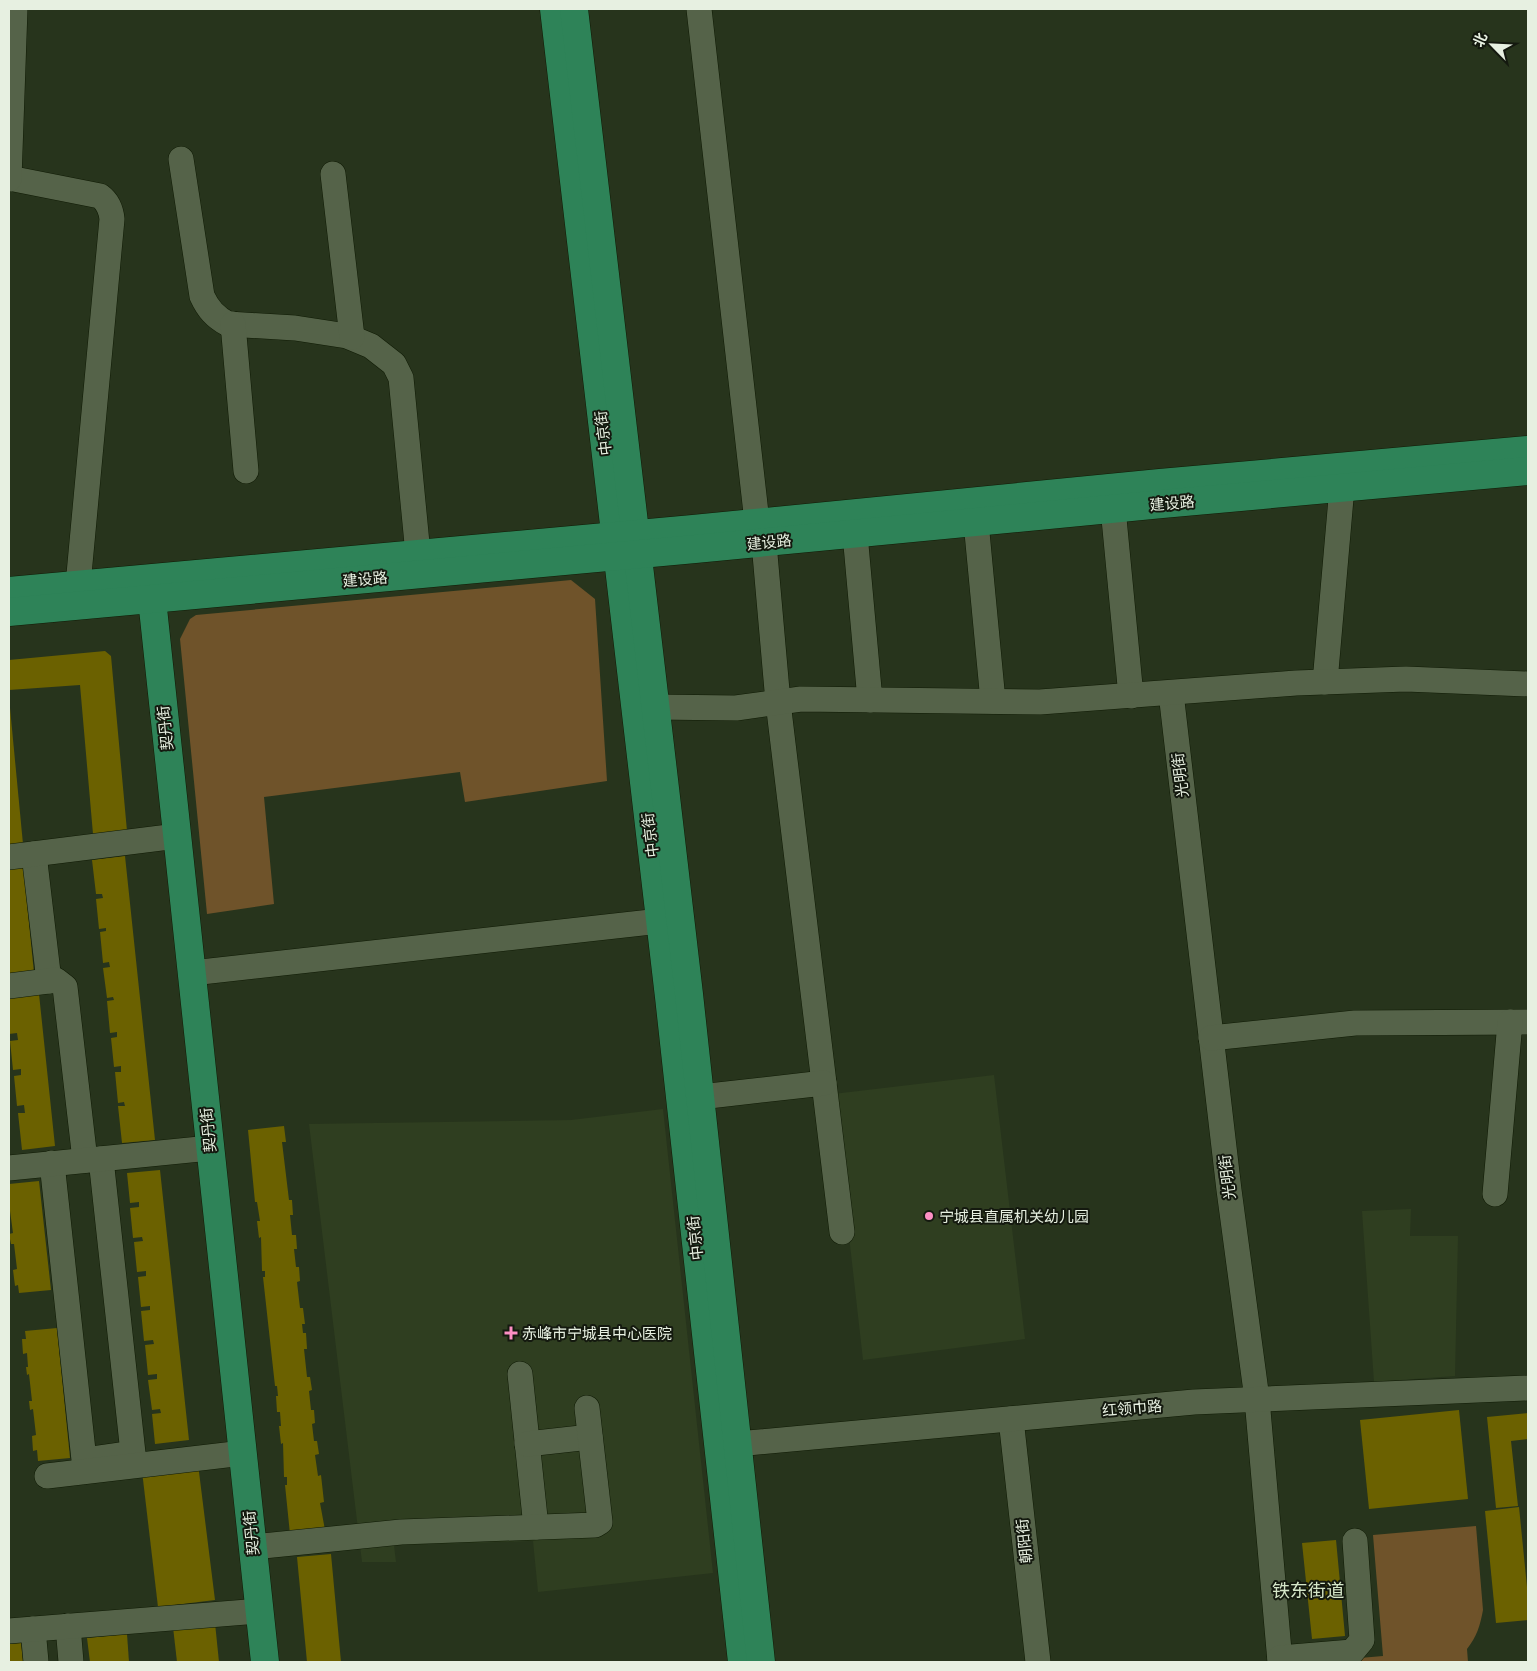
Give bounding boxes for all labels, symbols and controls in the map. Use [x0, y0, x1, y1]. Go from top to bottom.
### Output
north arrow [1467, 20, 1517, 70]
text: 北 [1470, 30, 1490, 49]
street label: 中京街 [592, 410, 614, 456]
street label: 建设路 [1149, 493, 1195, 513]
street label: 建设路 [746, 531, 792, 553]
street label: 建设路 [342, 569, 388, 589]
street label: 契丹街 [154, 705, 176, 751]
street label: 光明街 [1169, 752, 1191, 798]
street label: 中京街 [639, 812, 661, 858]
street label: 契丹街 [197, 1107, 219, 1153]
street label: 光明街 [1216, 1154, 1238, 1200]
place label: 宁城县直属机关幼儿园 [939, 1208, 1089, 1225]
marker: 宁城县直属机关幼儿园 [923, 1210, 935, 1222]
street label: 中京街 [684, 1215, 706, 1261]
place label: 赤峰市宁城县中心医院 [522, 1325, 672, 1342]
marker: 赤峰市宁城县中心医院 [504, 1326, 518, 1340]
street label: 红领巾路 [1101, 1397, 1163, 1419]
street label: 契丹街 [240, 1510, 262, 1556]
street label: 朝阳街 [1013, 1518, 1035, 1564]
district label: 铁东街道 [1272, 1581, 1344, 1601]

